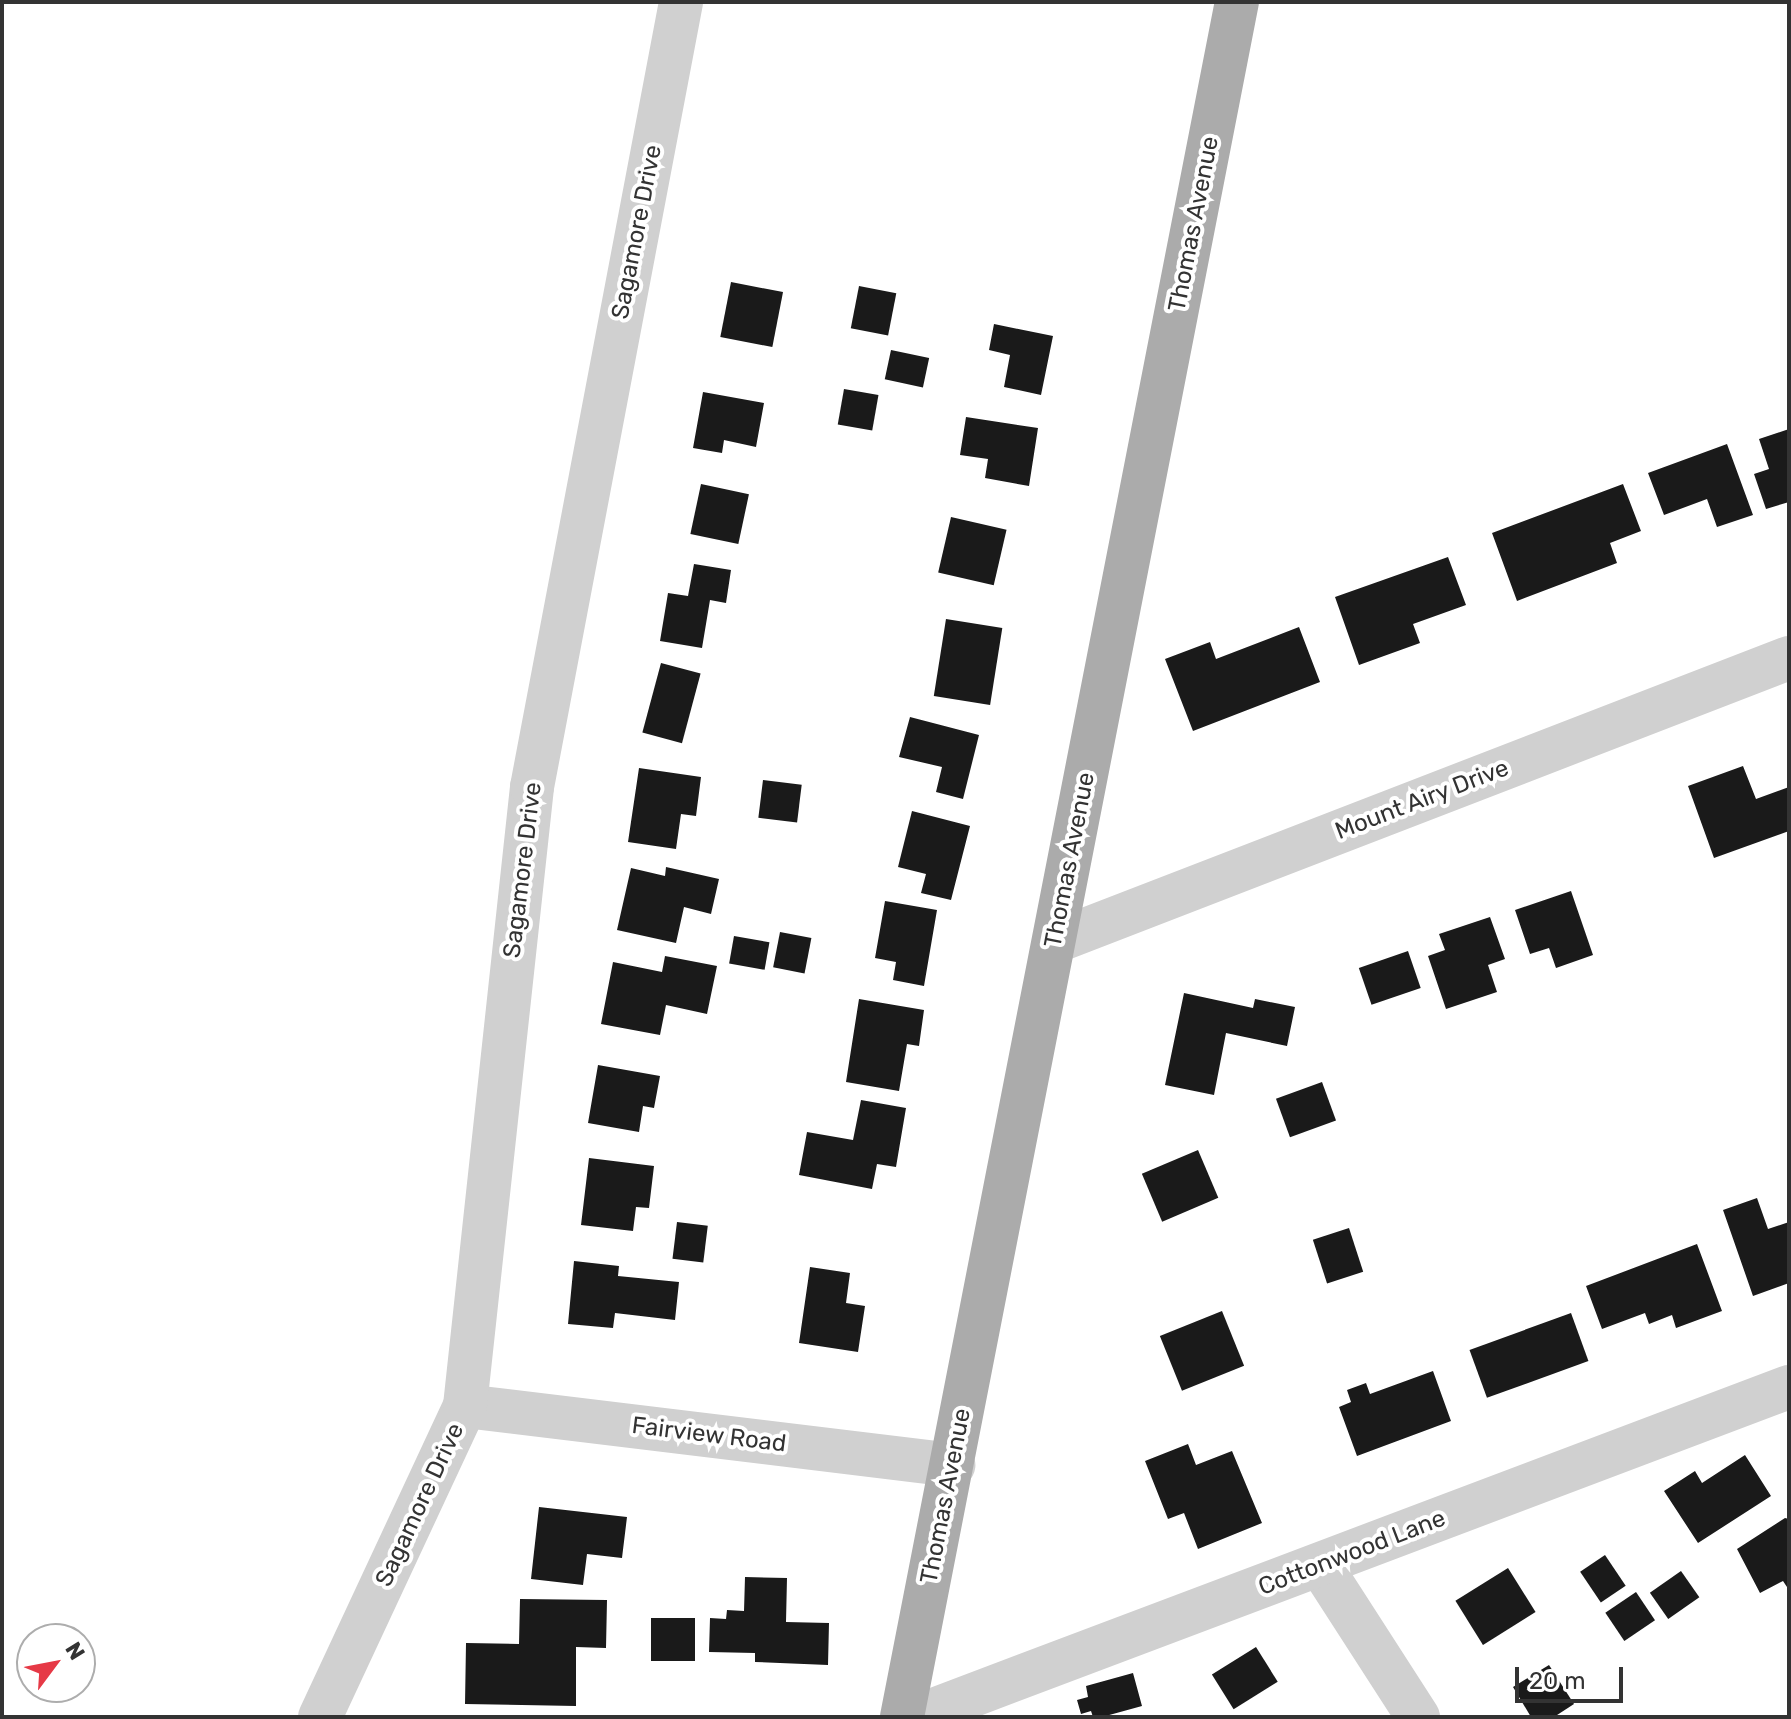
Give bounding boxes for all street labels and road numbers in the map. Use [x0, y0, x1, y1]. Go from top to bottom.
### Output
street label: Thomas Avenue [1163, 134, 1225, 314]
street label: Sagamore Drive [606, 142, 668, 322]
street label: Mount Airy Drive [1331, 753, 1513, 847]
street label: Thomas Avenue [1039, 770, 1101, 950]
street label: Sagamore Drive [498, 780, 548, 960]
street label: Thomas Avenue [915, 1406, 977, 1586]
street label: Fairview Road [630, 1411, 788, 1459]
street label: Sagamore Drive [370, 1419, 470, 1591]
street label: Cottonwood Lane [1254, 1504, 1450, 1602]

